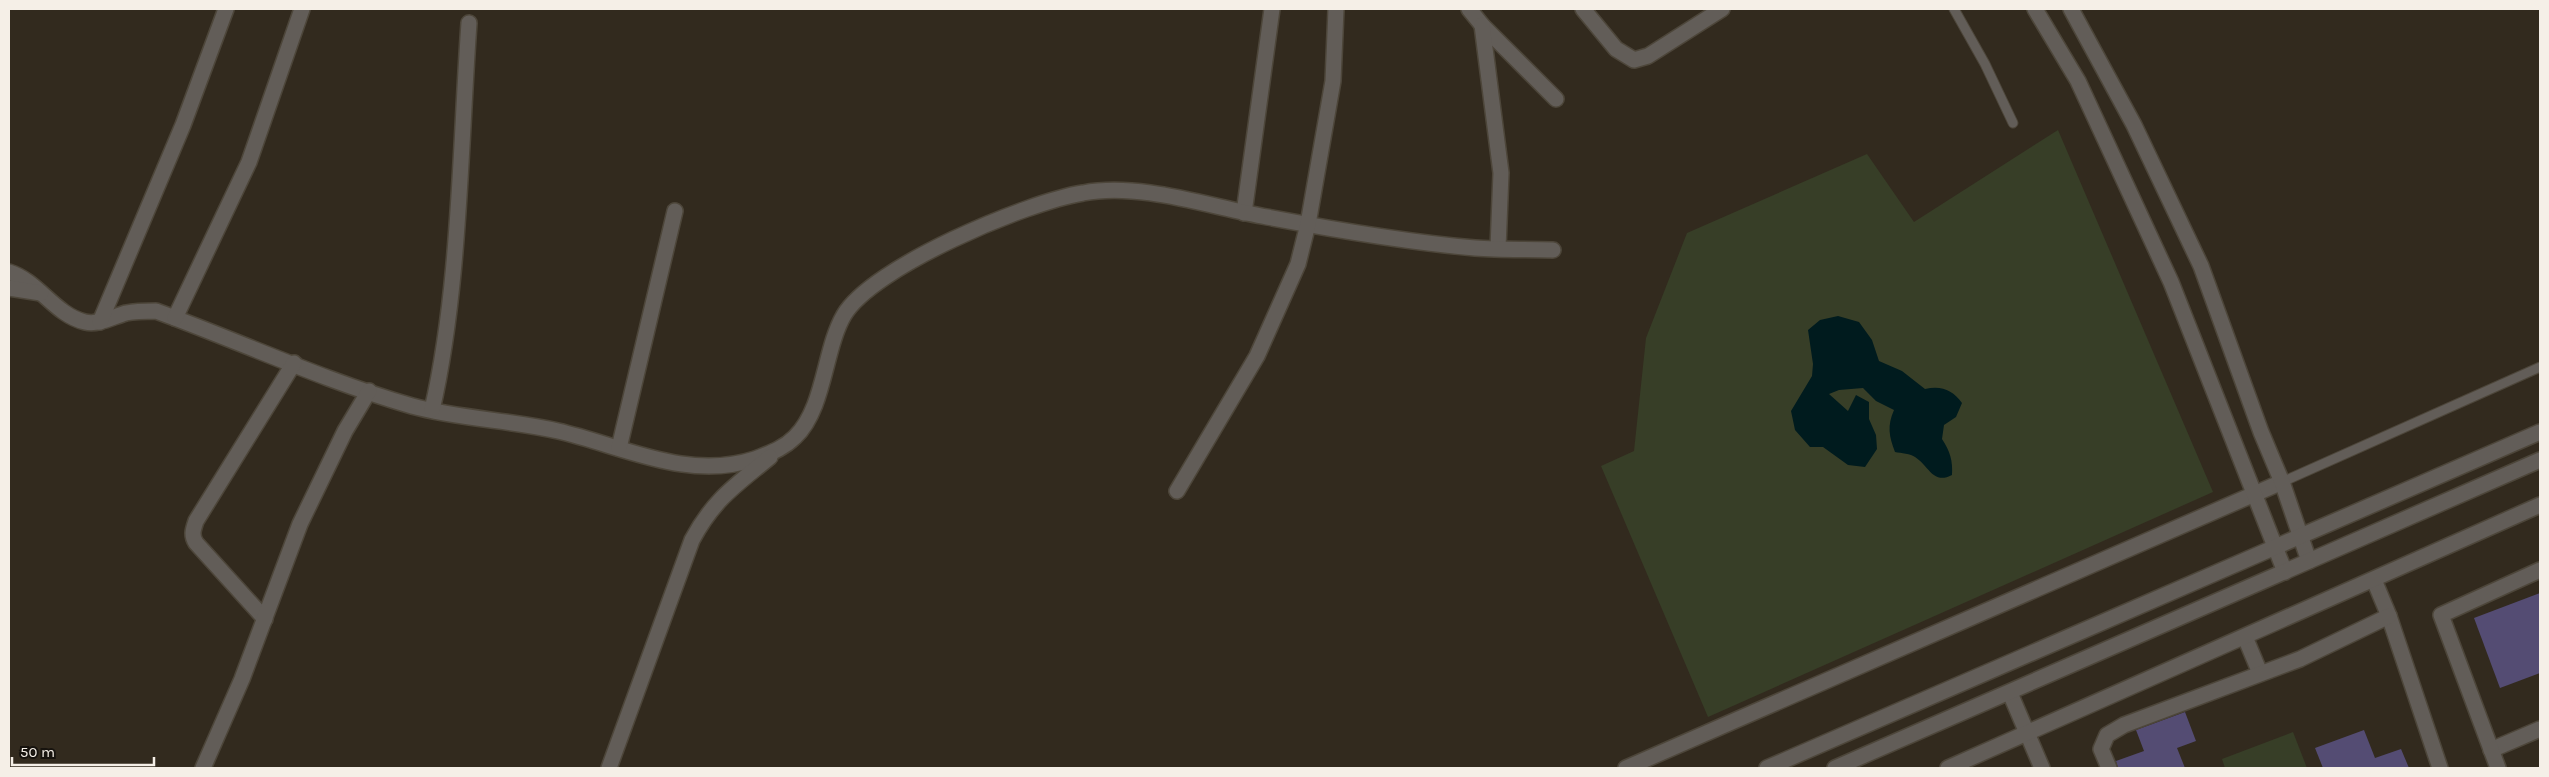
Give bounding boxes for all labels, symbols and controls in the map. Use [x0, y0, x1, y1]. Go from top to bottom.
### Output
scale bar [12, 734, 155, 766]
text: 50 m [20, 743, 55, 761]

